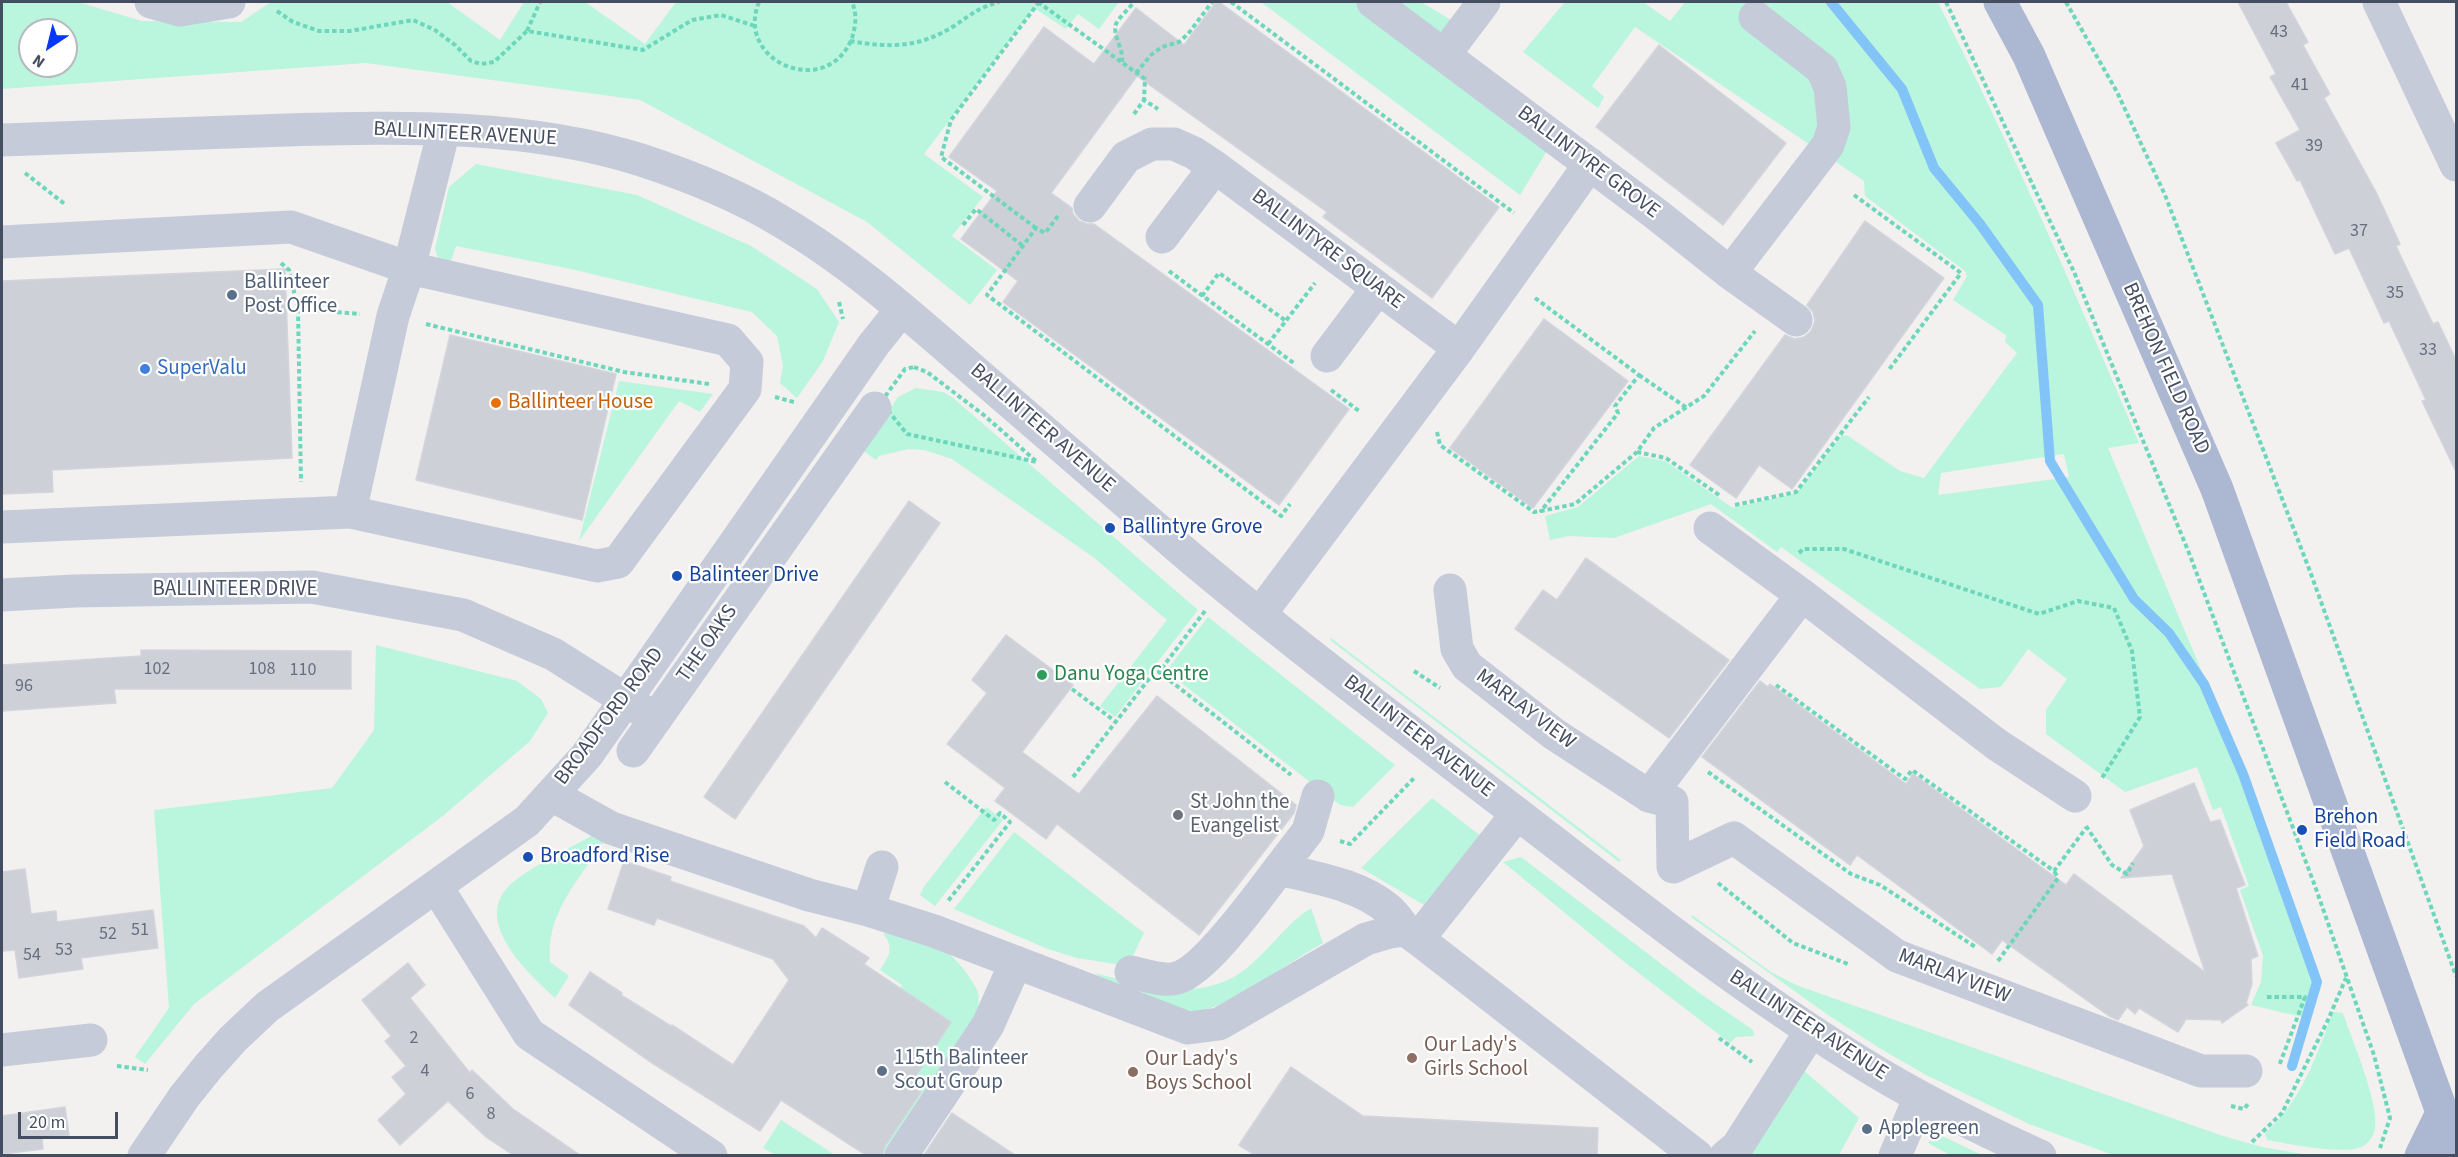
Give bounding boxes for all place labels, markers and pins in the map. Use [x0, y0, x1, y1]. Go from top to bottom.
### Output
place label: Ballinteer Post Office [244, 270, 337, 320]
marker: Ballinteer Post Office [225, 288, 239, 302]
place label: SuperValu [157, 356, 247, 382]
marker: SuperValu [138, 362, 152, 376]
place label: Ballinteer House [508, 390, 653, 416]
marker: Ballinteer House [489, 396, 503, 410]
place label: Ballintyre Grove [1122, 515, 1262, 541]
marker: Ballintyre Grove [1103, 521, 1117, 535]
place label: Balinteer Drive [689, 563, 819, 589]
marker: Balinteer Drive [670, 569, 684, 583]
place label: Danu Yoga Centre [1054, 662, 1209, 688]
marker: Danu Yoga Centre [1035, 668, 1049, 682]
place label: St John the Evangelist [1190, 790, 1290, 840]
place label: Brehon Field Road [2314, 805, 2406, 855]
marker: St John the Evangelist [1171, 808, 1185, 822]
marker: Brehon Field Road [2295, 823, 2309, 837]
place label: Broadford Rise [540, 844, 669, 870]
marker: Broadford Rise [521, 850, 535, 864]
place label: Our Lady's Girls School [1424, 1033, 1528, 1083]
place label: 115th Balinteer Scout Group [894, 1046, 1028, 1096]
place label: Our Lady's Boys School [1145, 1047, 1252, 1097]
marker: Our Lady's Girls School [1405, 1051, 1419, 1065]
marker: 115th Balinteer Scout Group [875, 1064, 889, 1078]
marker: Our Lady's Boys School [1126, 1065, 1140, 1079]
place label: Applegreen [1879, 1116, 1979, 1142]
marker: Applegreen [1860, 1122, 1874, 1136]

